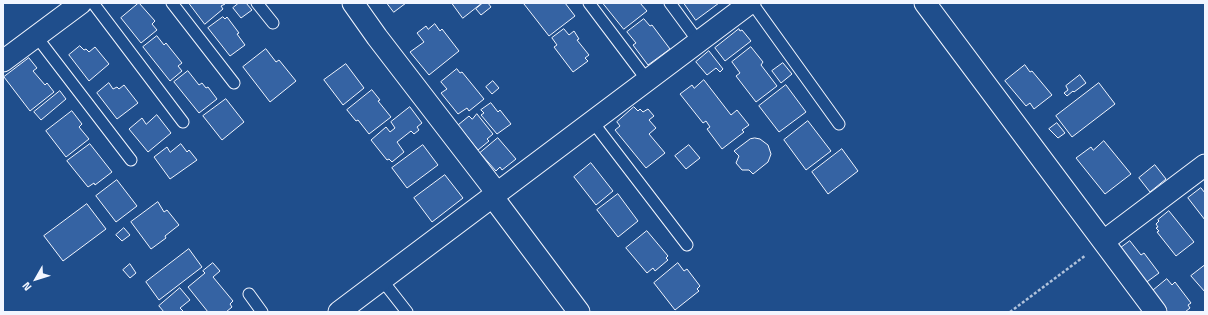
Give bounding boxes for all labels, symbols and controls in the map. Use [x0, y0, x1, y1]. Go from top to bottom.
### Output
north arrow [16, 259, 56, 299]
text: N [18, 279, 35, 295]

